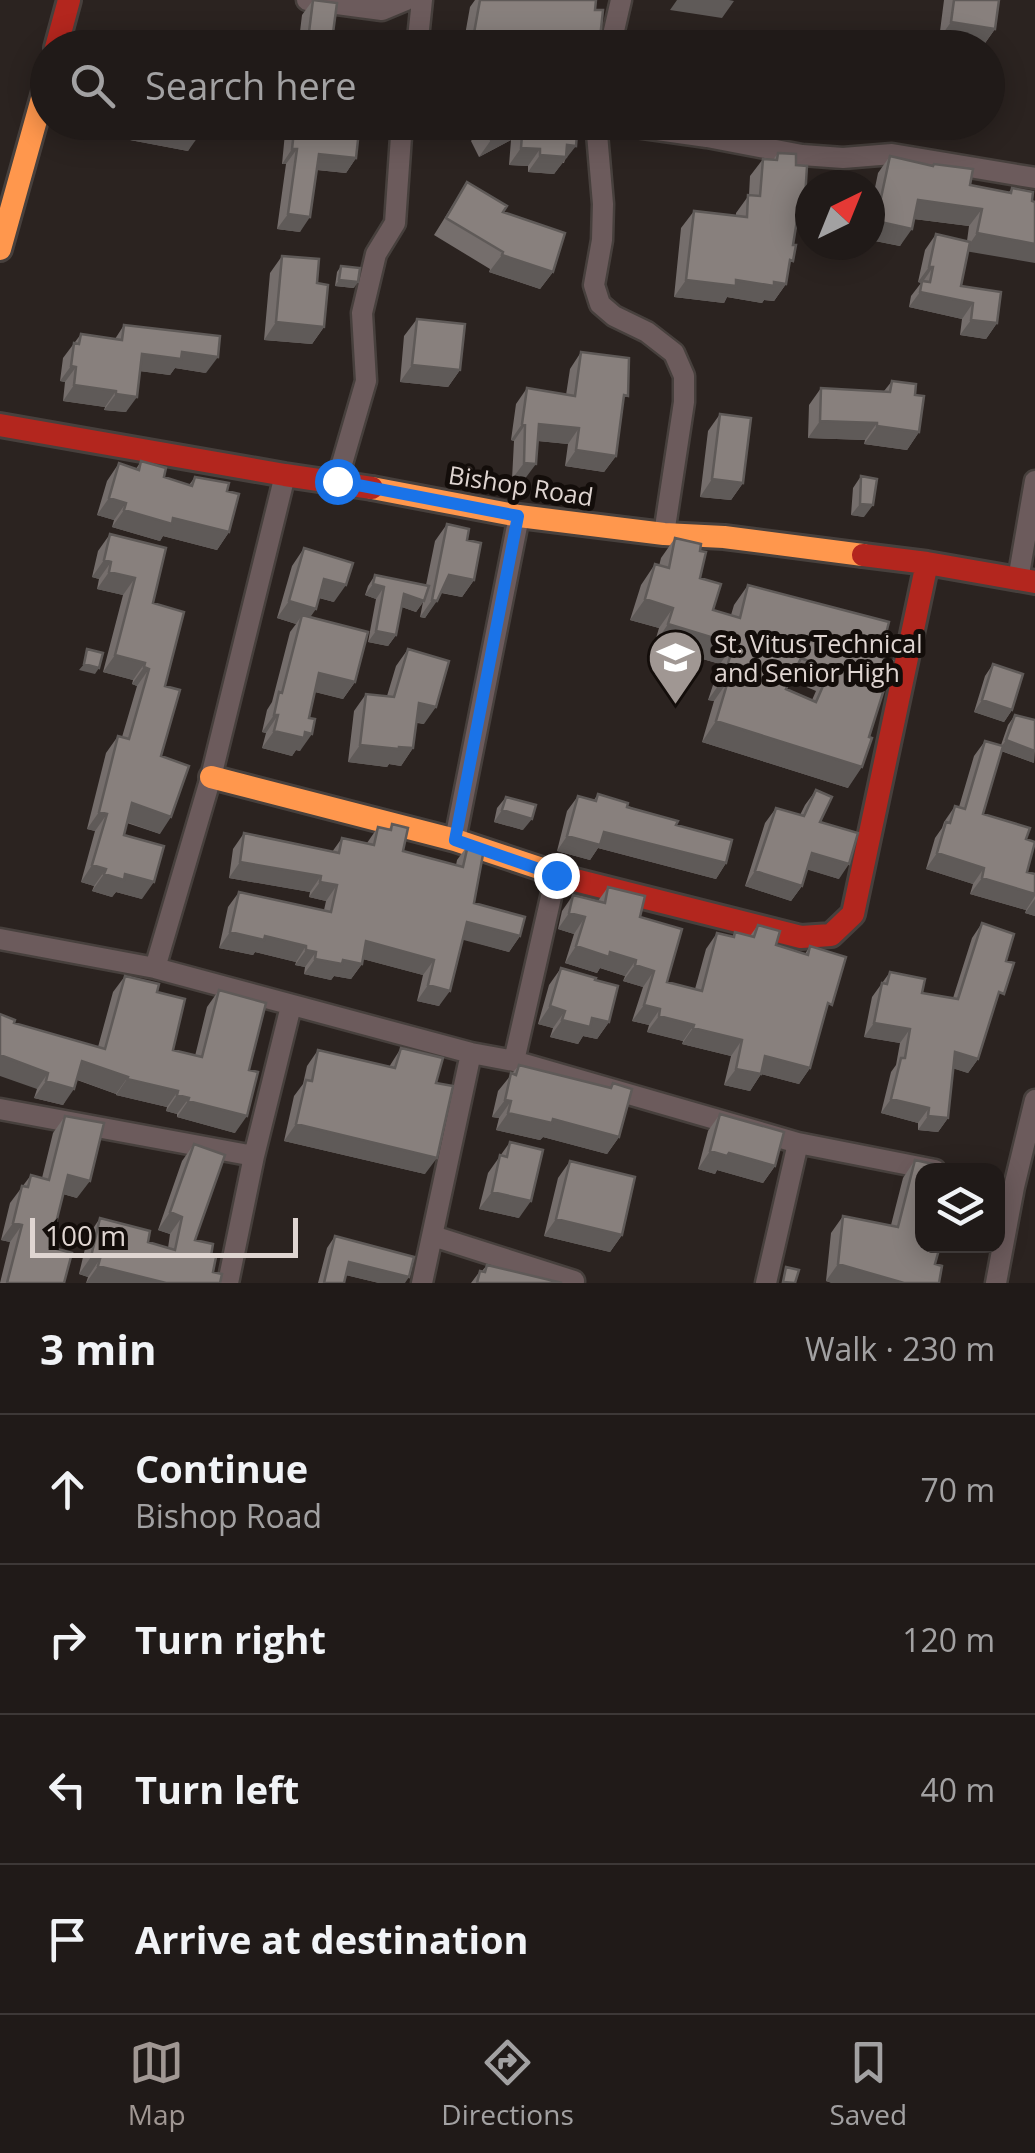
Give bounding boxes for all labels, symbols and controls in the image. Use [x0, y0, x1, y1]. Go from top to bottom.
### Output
search box [30, 30, 1005, 140]
icon: search [65, 58, 120, 113]
text: Search here [145, 59, 357, 111]
north arrow [795, 170, 885, 260]
street label: Bishop Road [446, 457, 596, 513]
route start [315, 459, 361, 505]
place label: St. Vitus Technical and Senior High [714, 626, 922, 689]
school or university icon: St. Vitus Technical and Senior High [645, 627, 705, 706]
route end [534, 853, 580, 899]
map controls [915, 1163, 1005, 1253]
button: layers [915, 1163, 1005, 1253]
scale bar [30, 1213, 298, 1258]
text: 100 m [45, 1216, 126, 1254]
text: 3 min [40, 1320, 157, 1377]
text: Walk · 230 m [805, 1327, 995, 1370]
text: Continue [135, 1442, 308, 1494]
icon: ahead [40, 1462, 95, 1517]
text: 70 m [920, 1468, 995, 1511]
text: Bishop Road [135, 1494, 322, 1537]
icon: right [40, 1612, 95, 1667]
text: Turn right [135, 1613, 326, 1665]
text: 120 m [902, 1618, 995, 1661]
icon: left [40, 1762, 95, 1817]
text: Turn left [135, 1763, 299, 1815]
text: 40 m [920, 1768, 995, 1811]
icon: arrive [40, 1912, 95, 1967]
text: Arrive at destination [135, 1913, 529, 1965]
tab: Map [128, 2035, 186, 2133]
tab: Directions [441, 2035, 574, 2133]
tab: Saved [829, 2035, 907, 2133]

